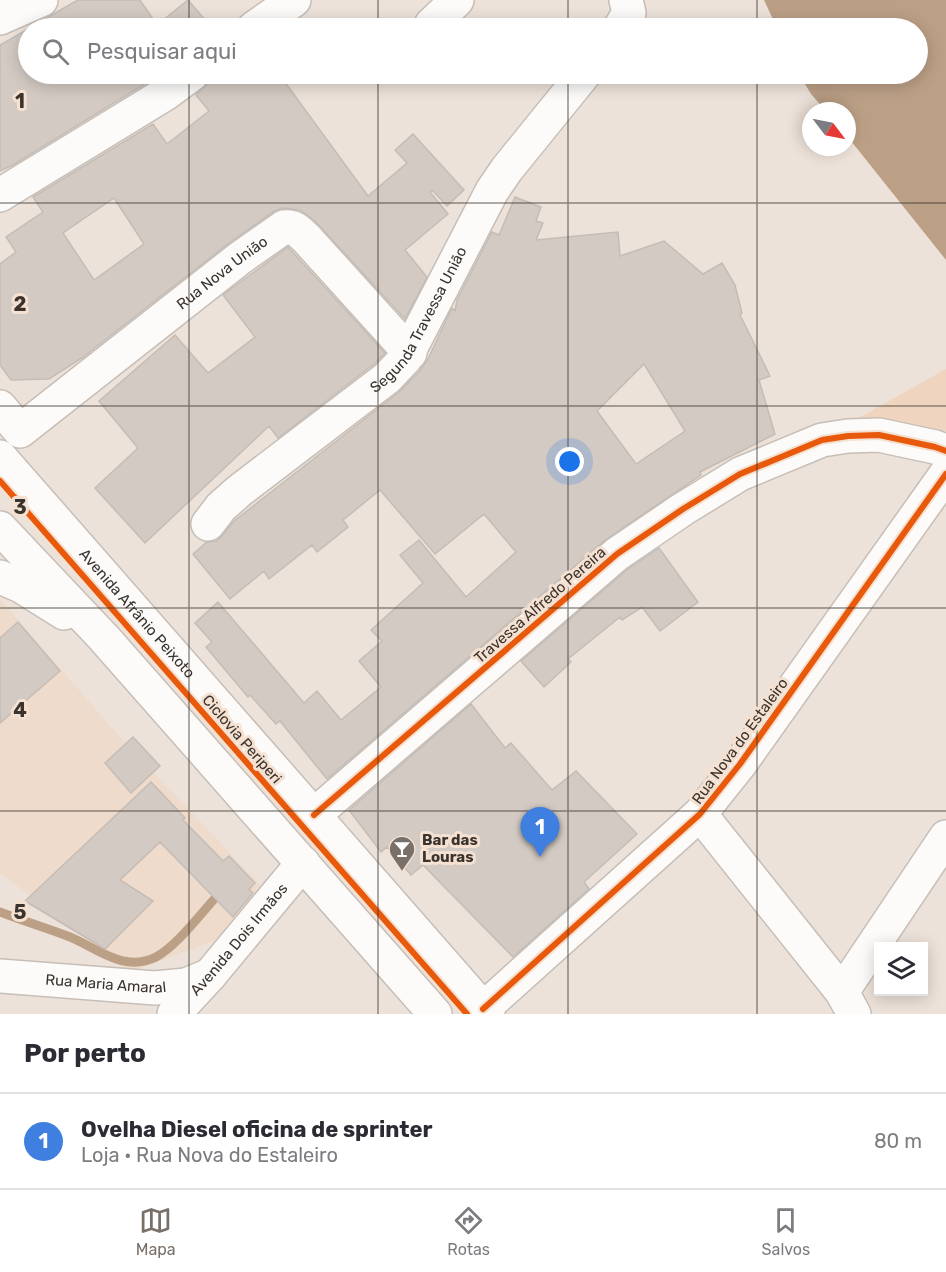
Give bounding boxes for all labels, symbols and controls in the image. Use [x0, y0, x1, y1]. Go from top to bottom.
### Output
search box [18, 18, 928, 84]
icon: search [39, 35, 72, 68]
text: Pesquisar aqui [87, 38, 237, 65]
text: 1 [15, 89, 25, 113]
north arrow [802, 102, 856, 156]
street label: Rua Nova União [173, 232, 271, 313]
street label: Segunda Travessa União [367, 244, 471, 397]
text: 2 [14, 292, 27, 316]
your location [555, 447, 584, 476]
text: 3 [13, 495, 27, 519]
street label: Travessa Alfredo Pereira [471, 543, 609, 667]
street label: Avenida Afrânio Peixoto [76, 545, 199, 682]
street label: Rua Nova do Estaleiro [688, 674, 792, 808]
street label: Ciclovia Periperi [199, 691, 285, 787]
text: 4 [13, 698, 27, 722]
pin: 1 [520, 808, 560, 857]
place label: Bar das Louras [422, 831, 478, 866]
bar icon: Bar das Louras [387, 834, 417, 872]
street label: Avenida Dois Irmãos [187, 879, 292, 999]
text: 5 [14, 900, 27, 924]
map controls [874, 942, 928, 996]
button: layers [874, 942, 928, 996]
street label: Rua Maria Amaral [45, 971, 167, 997]
text: Por perto [24, 1038, 146, 1069]
text: Ovelha Diesel oficina de sprinter [81, 1116, 433, 1143]
text: 1 [39, 1129, 48, 1153]
text: 80 m [874, 1129, 922, 1153]
text: Loja · Rua Nova do Estaleiro [81, 1143, 338, 1167]
tab: Mapa [136, 1204, 176, 1259]
tab: Rotas [447, 1204, 490, 1259]
tab: Salvos [762, 1204, 810, 1259]

